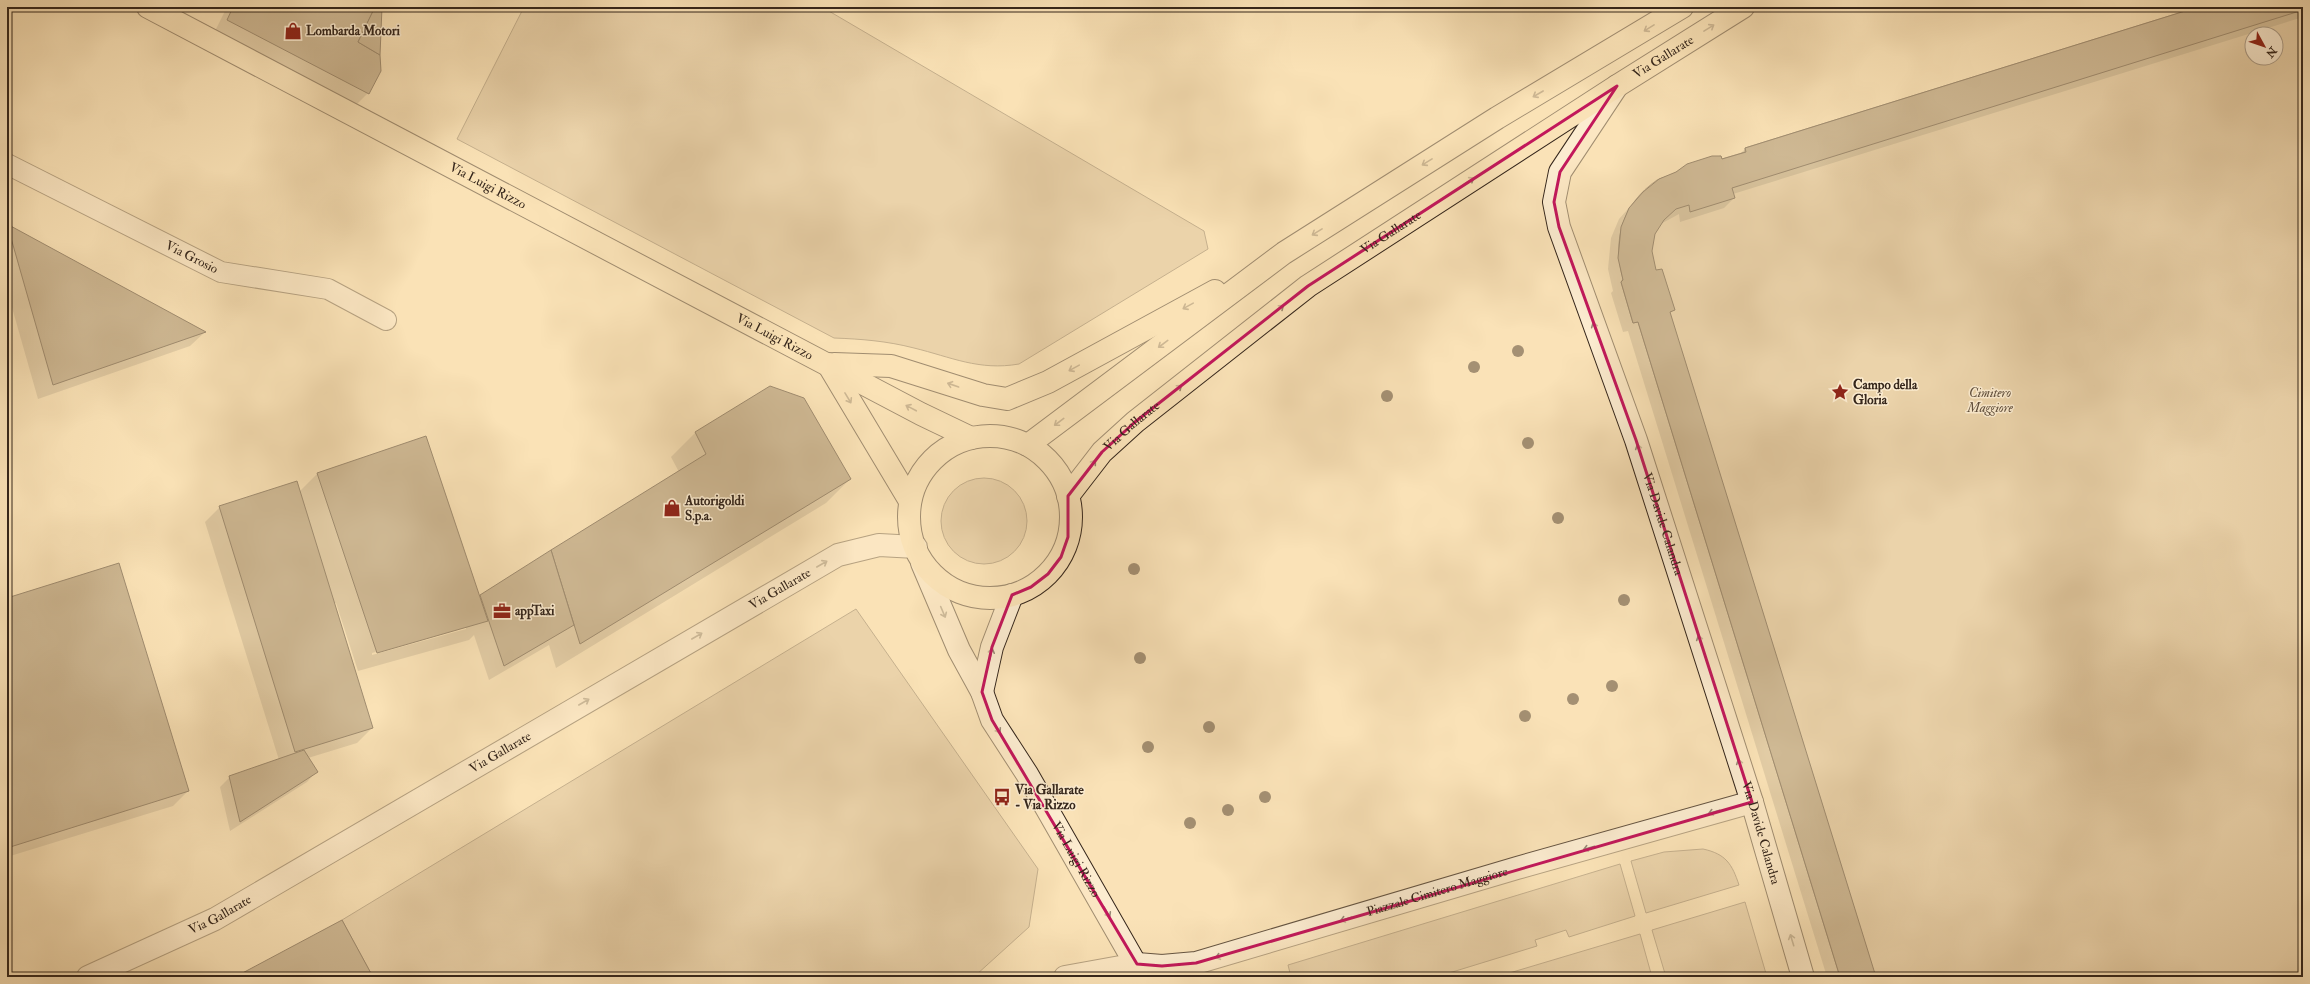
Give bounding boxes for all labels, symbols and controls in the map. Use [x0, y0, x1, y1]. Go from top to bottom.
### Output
shop icon: Lombarda Motori [283, 21, 303, 41]
place label: Lombarda Motori [306, 23, 401, 39]
one-way arrow [1643, 24, 1655, 32]
one-way arrow [1703, 24, 1714, 32]
north arrow [2244, 26, 2284, 66]
street label: Via Gallarate [1630, 32, 1697, 82]
text: N [2262, 43, 2280, 61]
one-way arrow [1532, 91, 1544, 99]
street label: Via Luigi Rizzo [447, 159, 529, 213]
one-way arrow [1421, 159, 1433, 167]
one-way arrow [1464, 177, 1475, 185]
street label: Via Gallarate [1358, 207, 1425, 258]
one-way arrow [1312, 228, 1323, 236]
street label: Via Grosio [163, 237, 221, 277]
one-way arrow [1182, 302, 1194, 310]
one-way arrow [1274, 304, 1285, 313]
street label: Via Luigi Rizzo [733, 310, 816, 364]
one-way arrow [1591, 322, 1599, 334]
one-way arrow [1157, 340, 1168, 348]
one-way arrow [1068, 364, 1080, 372]
place label: Campo della Gloria [1853, 377, 1918, 408]
one-way arrow [947, 381, 959, 389]
place icon: Campo della Gloria [1830, 382, 1850, 402]
one-way arrow [1171, 385, 1182, 393]
park label: Cimitero Maggiore [1966, 385, 2013, 416]
one-way arrow [845, 392, 853, 404]
street label: Via Gallarate [1100, 397, 1163, 455]
one-way arrow [905, 404, 917, 412]
one-way arrow [1053, 418, 1064, 426]
one-way arrow [1635, 444, 1642, 457]
one-way arrow [1088, 459, 1096, 470]
street label: Via Davide Calandra [1639, 471, 1687, 578]
place label: Autorigoldi S.p.a. [684, 493, 745, 525]
shop icon: Autorigoldi S.p.a. [662, 498, 682, 518]
one-way arrow [816, 560, 828, 568]
street label: Via Gallarate [746, 564, 814, 613]
office icon: appTaxi [492, 601, 512, 621]
place label: appTaxi [515, 603, 555, 620]
one-way arrow [939, 606, 947, 618]
one-way arrow [691, 632, 703, 640]
one-way arrow [1696, 635, 1703, 648]
one-way arrow [987, 648, 995, 661]
one-way arrow [578, 697, 590, 705]
one-way arrow [994, 722, 1002, 734]
street label: Via Gallarate [466, 728, 535, 777]
one-way arrow [1736, 758, 1743, 771]
street label: Via Davide Calandra [1738, 779, 1784, 887]
place label: Via Gallarate - Via Rizzo [1014, 782, 1084, 813]
bus stop icon: Via Gallarate - Via Rizzo [992, 787, 1012, 807]
one-way arrow [1708, 809, 1721, 817]
street label: Via Luigi Rizzo [1048, 819, 1104, 900]
one-way arrow [1583, 844, 1596, 852]
street label: Piazzale Cimitero Maggiore [1365, 863, 1510, 920]
street label: Via Gallarate [186, 891, 255, 938]
one-way arrow [1103, 906, 1111, 918]
one-way arrow [1339, 916, 1352, 923]
one-way arrow [1788, 933, 1795, 946]
one-way arrow [1215, 953, 1228, 960]

